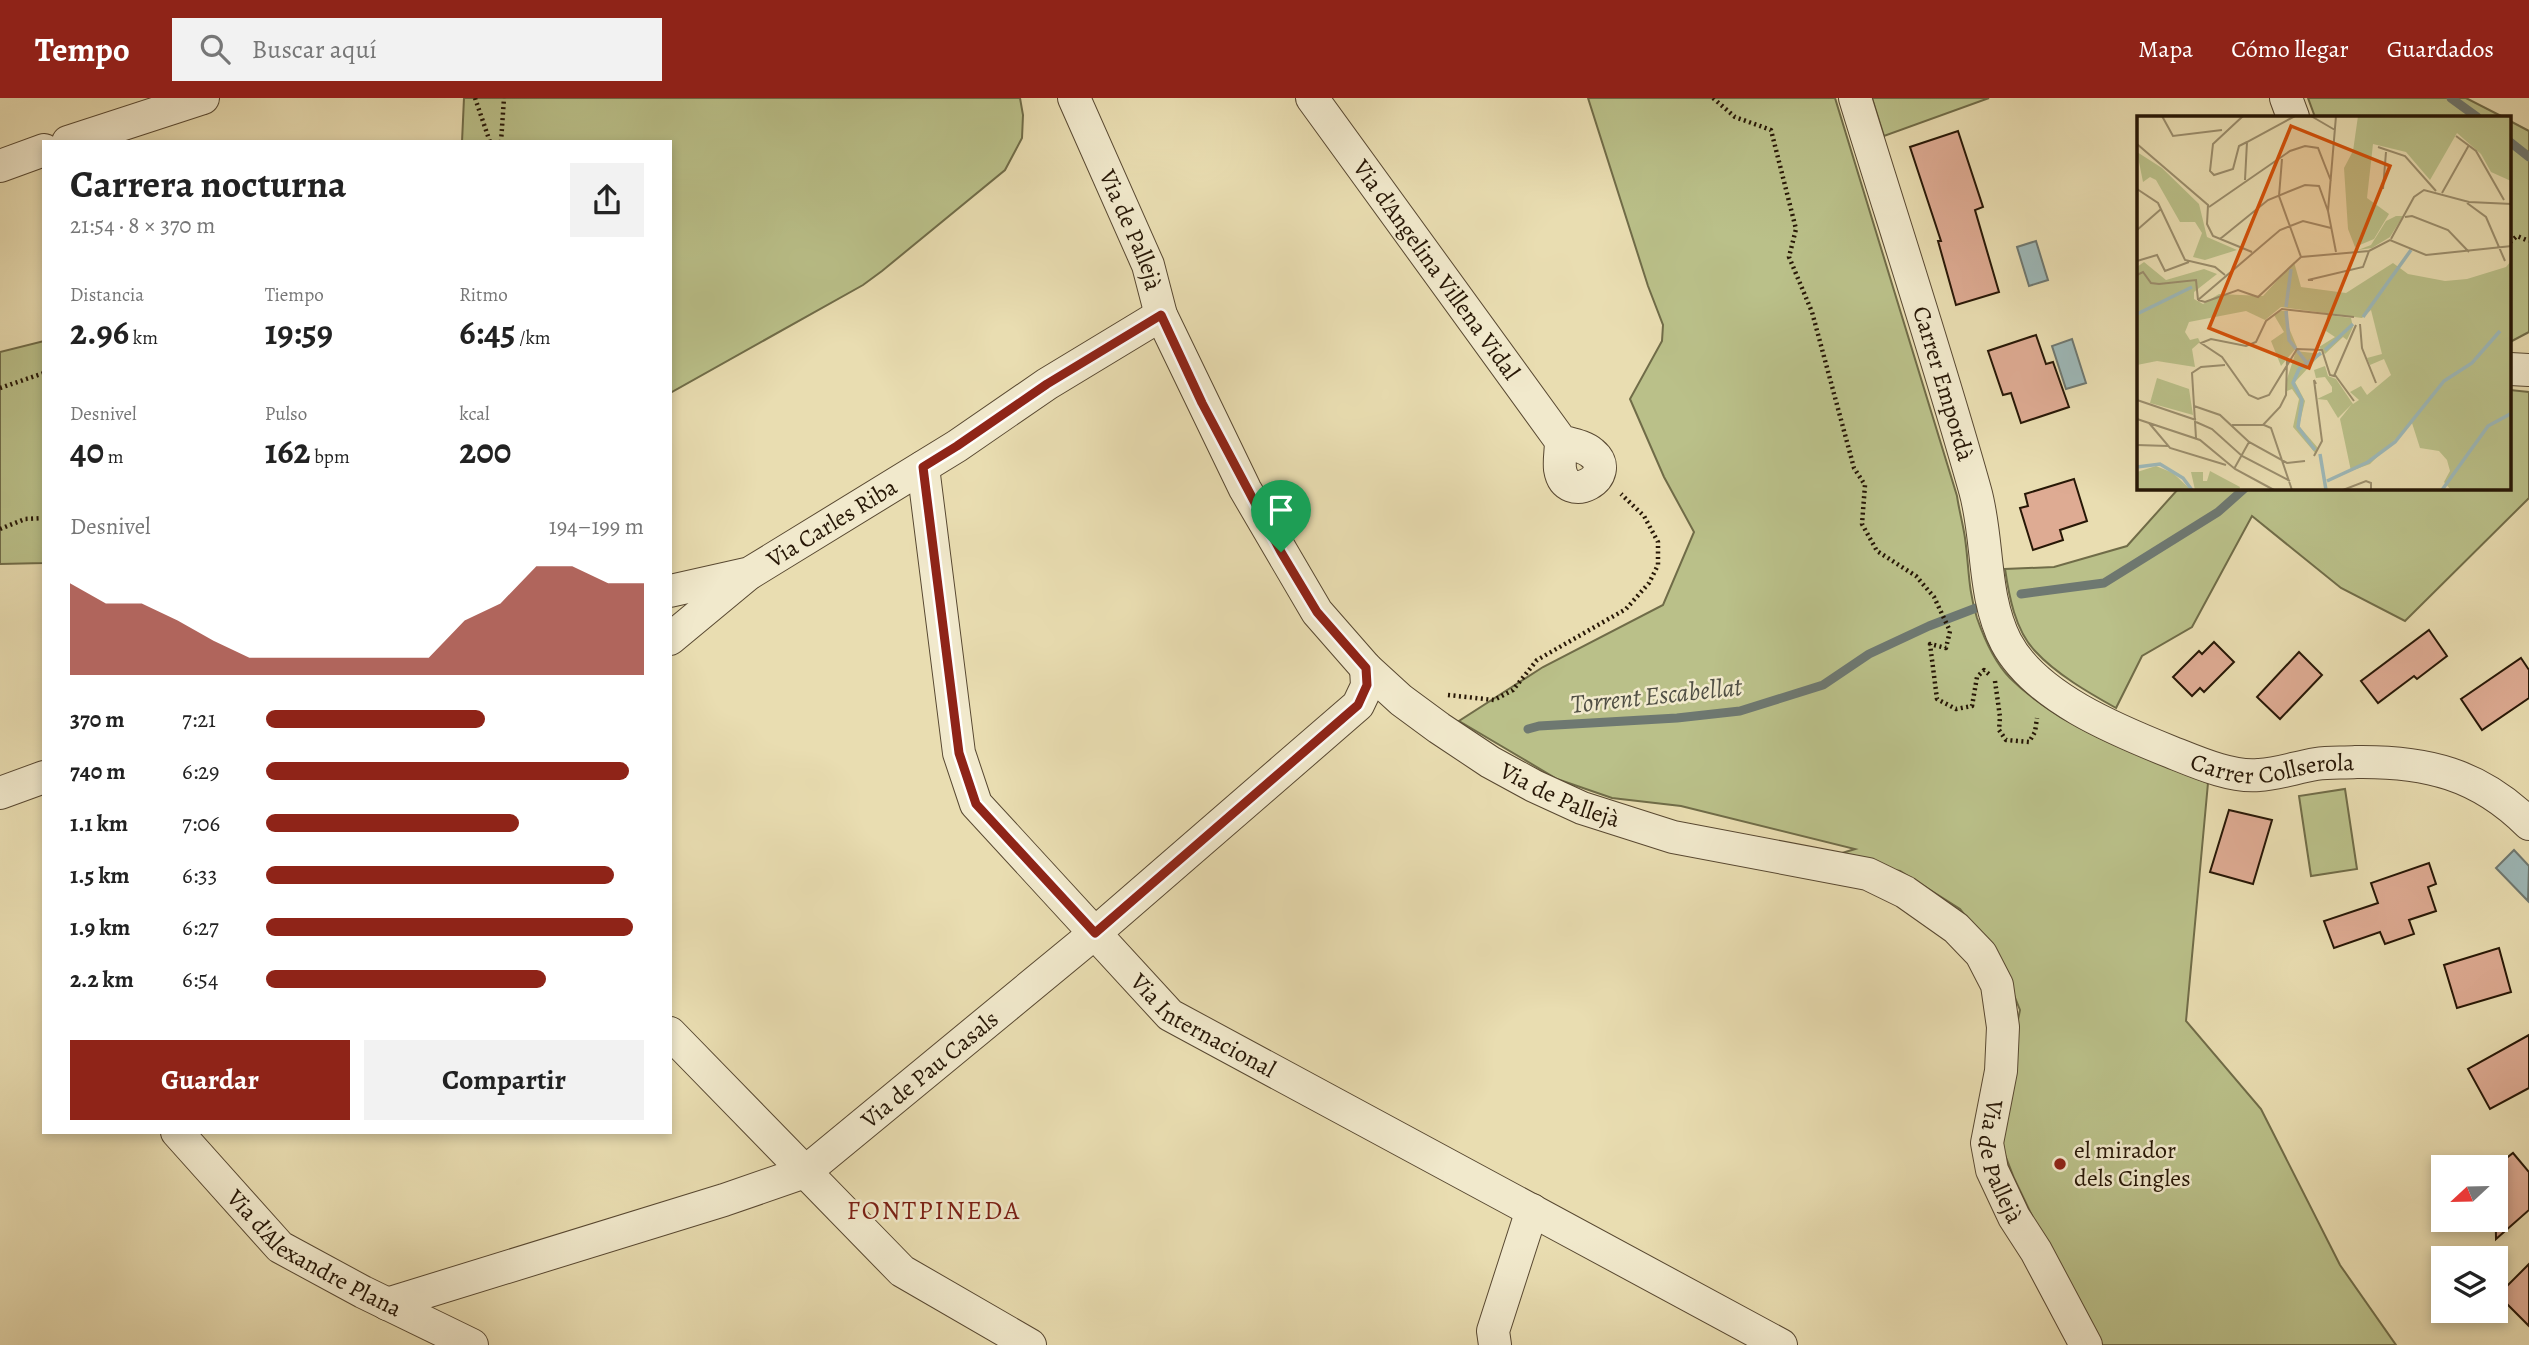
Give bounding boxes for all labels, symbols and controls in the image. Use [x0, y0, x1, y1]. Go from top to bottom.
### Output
search box [172, 18, 662, 81]
text: Tempo [35, 27, 130, 72]
icon: search [196, 30, 234, 68]
text: Buscar aquí [252, 32, 377, 67]
text: Mapa [2138, 33, 2193, 65]
text: Cómo llegar [2231, 33, 2349, 65]
text: Guardados [2387, 33, 2494, 65]
inset map [2137, 116, 2512, 490]
street label: Via d'Angelina Villena Vidal [1345, 152, 1527, 386]
text: Carrera nocturna [70, 158, 346, 210]
button: share [570, 163, 644, 237]
street label: Via de Pallejà [1091, 164, 1170, 295]
text: 21:54 · 8 × 370 m [70, 210, 215, 241]
text: Distancia [70, 282, 144, 308]
text: Tiempo [265, 282, 324, 308]
text: Ritmo [459, 282, 508, 308]
street label: Carrer Empordà [1905, 302, 1982, 466]
text: 2.96 [70, 308, 129, 356]
text: 19:59 [265, 308, 333, 356]
text: 6:45 [459, 308, 515, 356]
text: km [129, 325, 158, 351]
text: /km [515, 325, 551, 351]
text: Desnivel [70, 401, 137, 427]
text: Pulso [265, 401, 307, 427]
text: kcal [459, 401, 490, 427]
text: 40 [70, 427, 104, 475]
text: 162 [265, 427, 310, 475]
text: 200 [459, 427, 511, 475]
text: m [104, 444, 124, 470]
text: bpm [310, 444, 350, 470]
street label: Via Carles Riba [760, 470, 904, 576]
pin [1251, 480, 1311, 552]
icon: arrive [1262, 491, 1300, 529]
text: Desnivel [70, 511, 151, 542]
text: 194–199 m [549, 511, 644, 542]
water label: Torrent Escabellat [1569, 669, 1745, 722]
text: 370 m [70, 704, 125, 735]
text: 7:21 [182, 704, 216, 735]
street label: Carrer Collserola [2186, 745, 2355, 791]
street label: Via de Pallejà [1493, 754, 1625, 835]
text: 740 m [70, 756, 125, 787]
text: 6:29 [182, 756, 220, 787]
text: 1.1 km [70, 808, 128, 839]
text: 7:06 [182, 808, 220, 839]
text: 1.5 km [70, 860, 130, 891]
text: 6:33 [182, 860, 217, 891]
text: 1.9 km [70, 912, 130, 943]
text: 6:27 [182, 912, 219, 943]
text: 2.2 km [70, 964, 134, 995]
text: 6:54 [182, 964, 218, 995]
street label: Via Internacional [1123, 966, 1282, 1085]
street label: Via de Pau Casals [854, 1003, 1005, 1136]
button: Guardar [70, 1040, 350, 1120]
button: Compartir [364, 1040, 644, 1120]
street label: Via de Pallejà [1970, 1096, 2031, 1229]
place label: el mirador dels Cingles [2074, 1134, 2191, 1194]
north arrow [2431, 1155, 2508, 1232]
map controls [2431, 1155, 2508, 1323]
marker: el mirador dels Cingles [2052, 1156, 2068, 1172]
street label: Via d'Alexandre Plana [219, 1182, 408, 1325]
district label: FONTPINEDA [847, 1193, 1021, 1228]
button: layers [2431, 1246, 2508, 1323]

